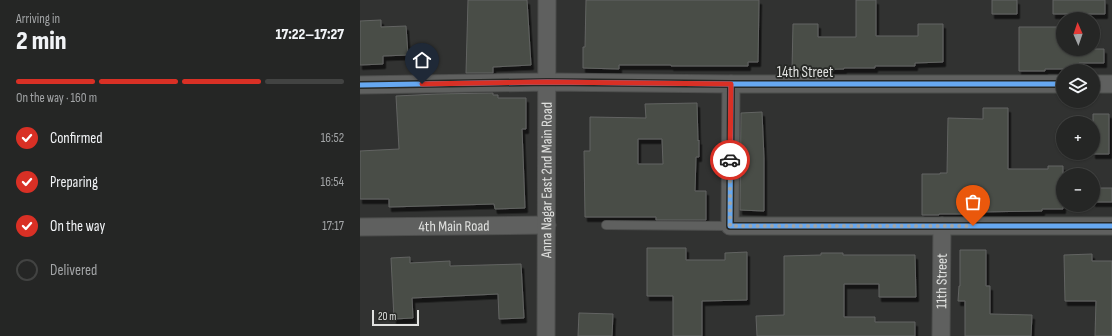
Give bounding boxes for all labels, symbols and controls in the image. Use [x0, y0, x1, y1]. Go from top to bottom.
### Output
text: Arriving in [16, 11, 60, 27]
north arrow [1056, 12, 1100, 56]
map controls [1056, 12, 1100, 212]
text: 17:22–17:27 [275, 25, 344, 44]
text: 2 min [16, 26, 66, 57]
pin [405, 43, 439, 84]
icon: home [411, 49, 433, 71]
street label: 14th Street [777, 63, 834, 82]
button: layers [1056, 64, 1100, 108]
text: On the way · 160 m [16, 90, 97, 106]
street label: Anna Nagar East 2nd Main Road [537, 102, 557, 259]
button: + [1056, 116, 1100, 160]
icon: check [16, 127, 38, 149]
text: Confirmed [50, 129, 103, 148]
text: 16:52 [321, 130, 344, 146]
courier [710, 140, 750, 180]
icon: car [719, 149, 741, 171]
button: − [1056, 168, 1100, 212]
icon: check [16, 171, 38, 193]
text: Preparing [50, 173, 98, 192]
text: 16:54 [321, 174, 344, 190]
pin [956, 185, 990, 226]
icon: bag [962, 191, 984, 213]
icon: check [16, 215, 38, 237]
text: On the way [50, 217, 105, 236]
street label: 4th Main Road [418, 217, 490, 236]
text: 17:17 [322, 218, 344, 234]
street label: 11th Street [932, 253, 952, 309]
text: Delivered [50, 261, 97, 280]
scale bar [372, 308, 419, 327]
text: 20 m [378, 310, 396, 323]

